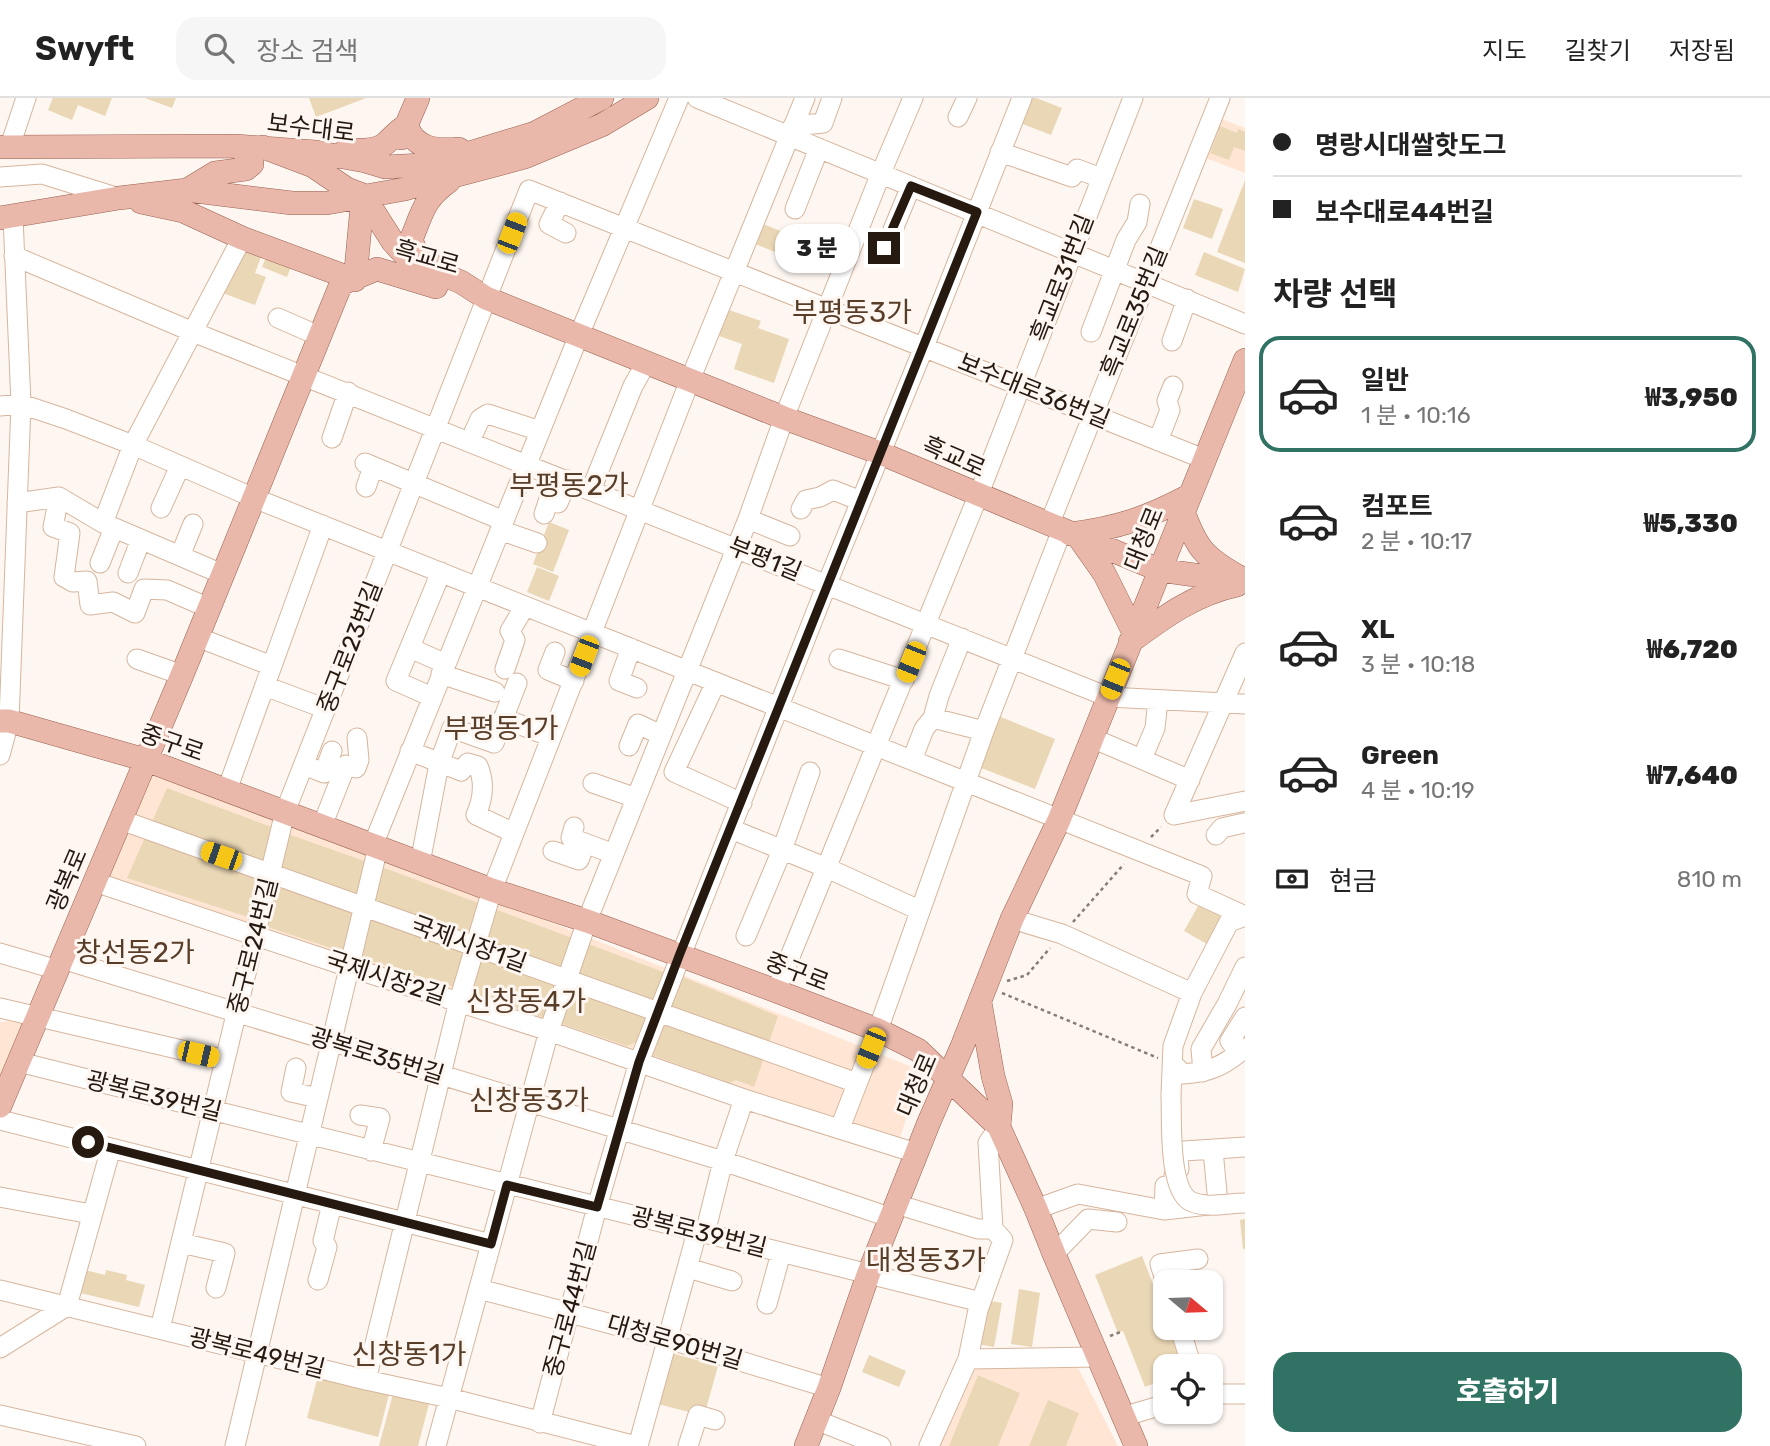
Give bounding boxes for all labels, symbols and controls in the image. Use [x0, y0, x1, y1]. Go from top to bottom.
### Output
search box [176, 17, 666, 80]
text: Swyft [35, 29, 134, 68]
icon: search [200, 29, 238, 67]
text: 장소 검색 [256, 36, 358, 67]
text: 지도 [1482, 37, 1527, 65]
text: 길찾기 [1565, 37, 1631, 65]
text: 저장됨 [1669, 37, 1735, 65]
street label: 보수대로 [265, 109, 357, 147]
text: 명랑시대쌀핫도그 [1315, 130, 1506, 161]
text: 보수대로44번길 [1315, 197, 1494, 228]
car [495, 210, 530, 256]
street label: 흑교로31번길 [1025, 210, 1099, 346]
callout: 3 분 [776, 223, 860, 272]
route end [868, 232, 900, 264]
street label: 흑교로 [391, 234, 463, 280]
text: 3 분 [796, 234, 838, 262]
street label: 흑교로35번길 [1095, 242, 1173, 382]
text: 차량 선택 [1273, 275, 1398, 313]
district label: 부평동3가 [792, 296, 912, 329]
street label: 보수대로36번길 [954, 348, 1114, 434]
icon: car [1277, 363, 1340, 426]
text: 일반 [1361, 365, 1409, 396]
text: ₩3,950 [1645, 382, 1738, 413]
text: 1 분 · 10:16 [1361, 401, 1471, 429]
street label: 흑교로 [918, 431, 990, 483]
district label: 부평동2가 [509, 469, 629, 502]
icon: car [1277, 489, 1340, 552]
text: 컴포트 [1361, 491, 1433, 522]
street label: 대청로 [1119, 503, 1169, 575]
text: ₩5,330 [1644, 508, 1738, 539]
text: 2 분 · 10:17 [1361, 527, 1472, 555]
street label: 부평1길 [724, 532, 806, 586]
street label: 중구로23번길 [312, 577, 388, 717]
text: XL [1361, 614, 1394, 645]
icon: car [1277, 615, 1340, 678]
car [567, 633, 602, 679]
text: ₩6,720 [1647, 634, 1738, 665]
car [894, 639, 929, 685]
text: 3 분 · 10:18 [1361, 650, 1475, 678]
car [1098, 656, 1133, 702]
district label: 부평동1가 [443, 712, 559, 745]
street label: 중구로 [136, 719, 208, 767]
text: Green [1361, 740, 1439, 771]
icon: car [1277, 741, 1340, 804]
text: ₩7,640 [1647, 760, 1738, 791]
text: 4 분 · 10:19 [1361, 776, 1475, 804]
car [198, 839, 245, 873]
street label: 광복로 [41, 844, 93, 916]
icon: cash [1273, 860, 1311, 898]
text: 810 m [1677, 865, 1742, 893]
text: 현금 [1329, 866, 1377, 897]
street label: 중구로24번길 [223, 875, 283, 1017]
street label: 국제시장1길 [408, 910, 530, 978]
district label: 창선동2가 [75, 936, 195, 969]
street label: 국제시장2길 [322, 945, 450, 1011]
street label: 중구로 [761, 947, 833, 997]
district label: 신창동4가 [466, 985, 586, 1018]
street label: 광복로35번길 [306, 1022, 448, 1090]
car [854, 1025, 889, 1071]
car [176, 1039, 221, 1069]
street label: 대청로 [891, 1049, 943, 1121]
street label: 광복로39번길 [83, 1066, 225, 1126]
district label: 신창동3가 [469, 1084, 589, 1117]
route start [72, 1126, 104, 1158]
street label: 광복로39번길 [628, 1202, 770, 1262]
street label: 중구로44번길 [538, 1238, 602, 1380]
district label: 대청동3가 [866, 1244, 986, 1277]
north arrow [1153, 1270, 1223, 1340]
map controls [1153, 1270, 1223, 1424]
street label: 대청로90번길 [604, 1309, 746, 1375]
street label: 광복로49번길 [186, 1323, 328, 1383]
district label: 신창동1가 [351, 1338, 467, 1371]
button: 호출하기 [1273, 1352, 1742, 1432]
button: locate [1153, 1354, 1223, 1424]

